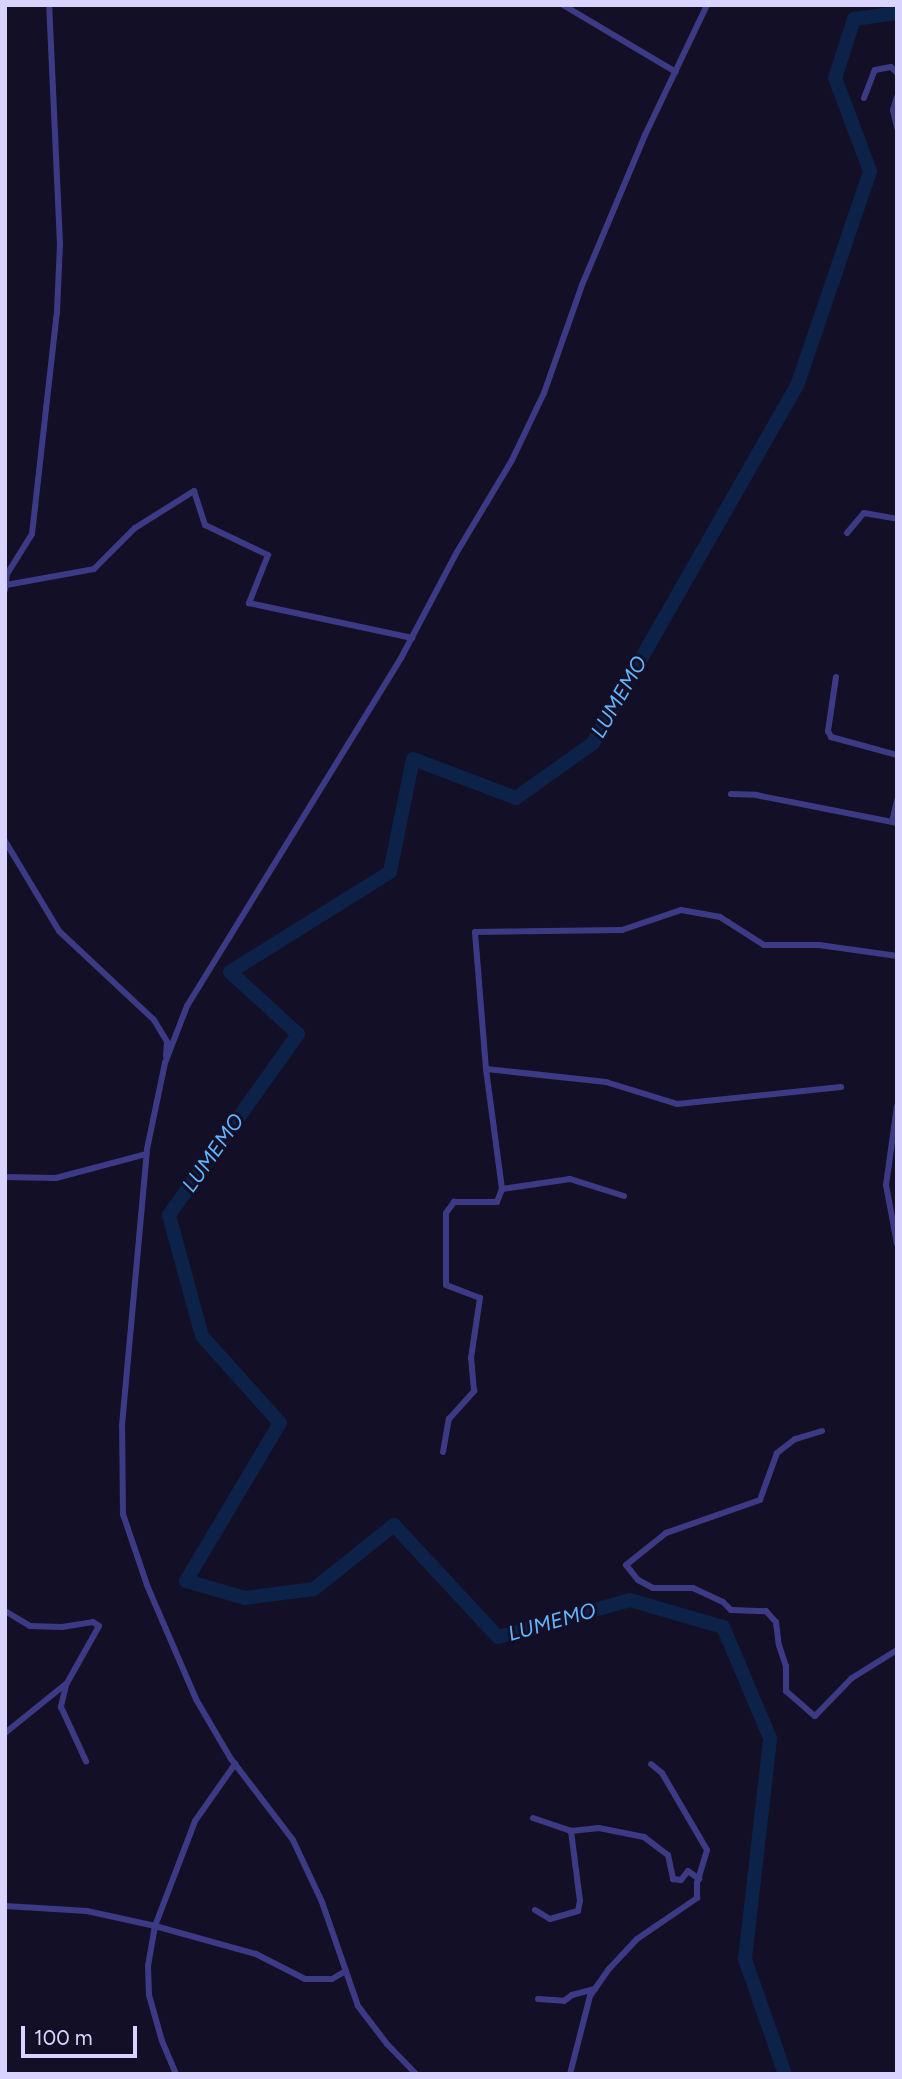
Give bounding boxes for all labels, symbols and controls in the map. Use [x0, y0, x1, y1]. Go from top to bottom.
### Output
water label: LUMEMO [586, 652, 652, 742]
water label: LUMEMO [177, 1109, 249, 1197]
water label: LUMEMO [505, 1597, 599, 1647]
scale bar [24, 2012, 140, 2056]
text: 100 m [34, 2025, 93, 2050]

